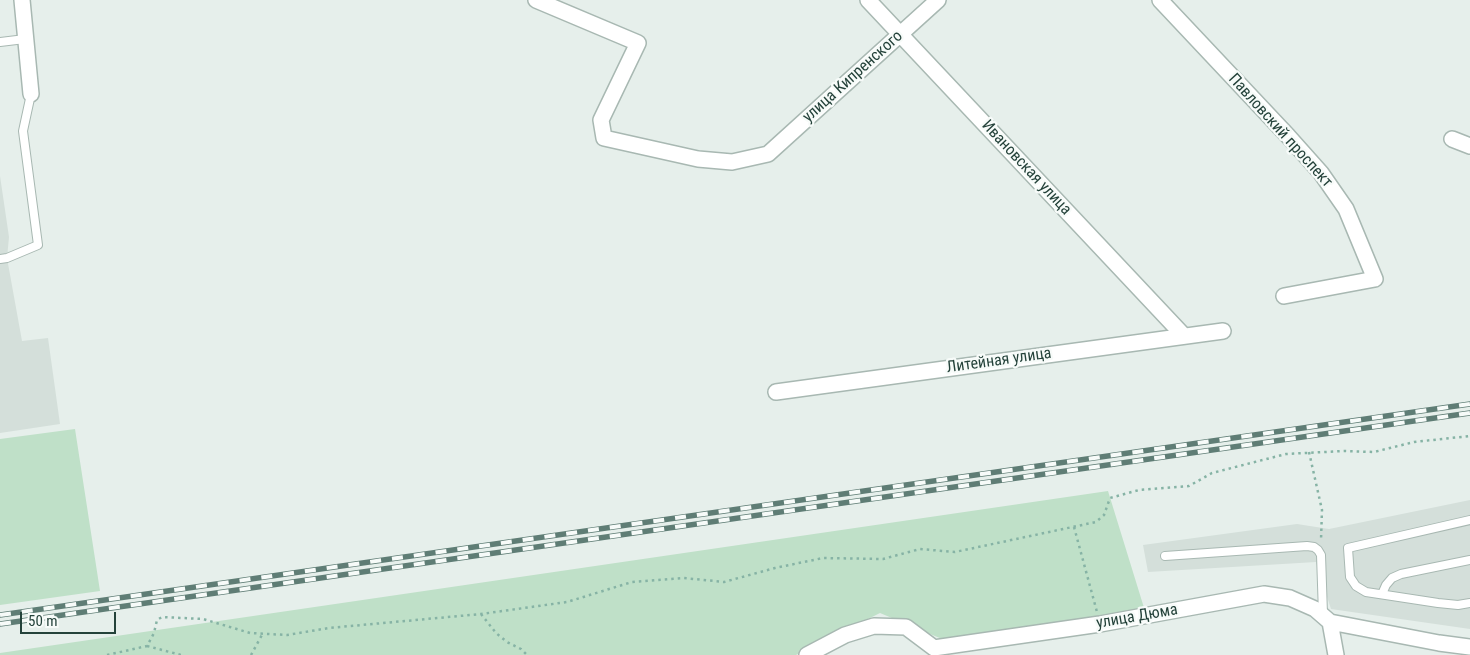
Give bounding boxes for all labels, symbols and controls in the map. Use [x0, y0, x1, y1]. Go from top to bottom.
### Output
street label: улица Кипренского [799, 27, 907, 127]
street label: Павловский проспект [1224, 70, 1336, 192]
street label: Ивановская улица [977, 117, 1075, 219]
street label: Литейная улица [945, 344, 1053, 378]
street label: улица Дюма [1095, 600, 1179, 634]
scale bar [22, 602, 119, 634]
text: 50 m [28, 612, 58, 630]

